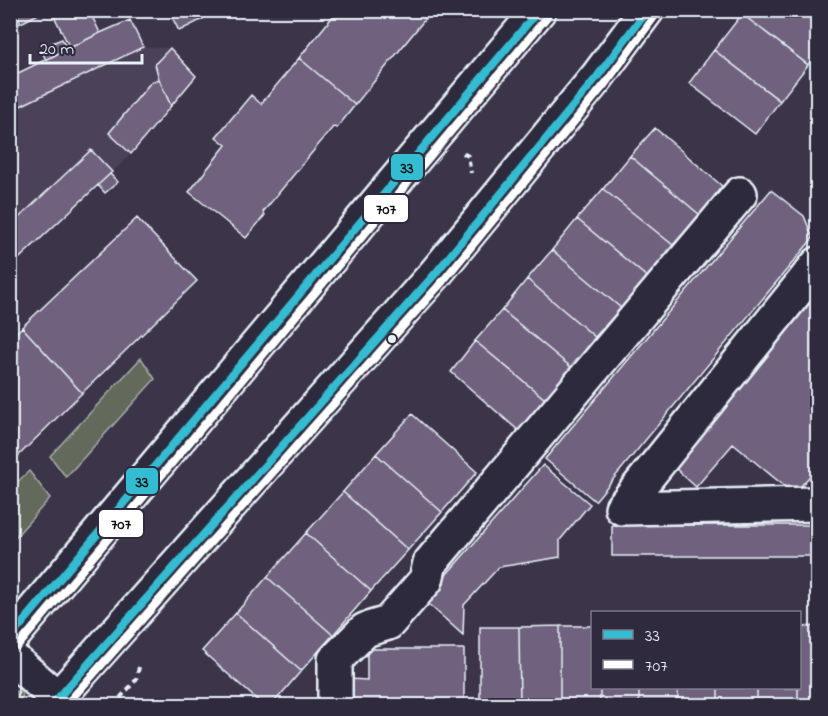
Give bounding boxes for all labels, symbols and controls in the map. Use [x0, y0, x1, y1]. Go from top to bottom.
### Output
scale bar [30, 27, 142, 65]
text: 20 m [39, 37, 74, 63]
line badge: 33 [390, 153, 424, 181]
text: 33 [399, 157, 414, 181]
line badge: 707 [363, 194, 409, 223]
text: 707 [376, 198, 396, 222]
unlabelled marker [386, 333, 398, 345]
line badge: 33 [125, 467, 159, 495]
text: 33 [134, 471, 149, 495]
line badge: 707 [98, 509, 144, 538]
text: 707 [111, 513, 131, 537]
legend [591, 611, 801, 689]
text: 33 [645, 624, 660, 650]
text: 707 [645, 654, 668, 680]

